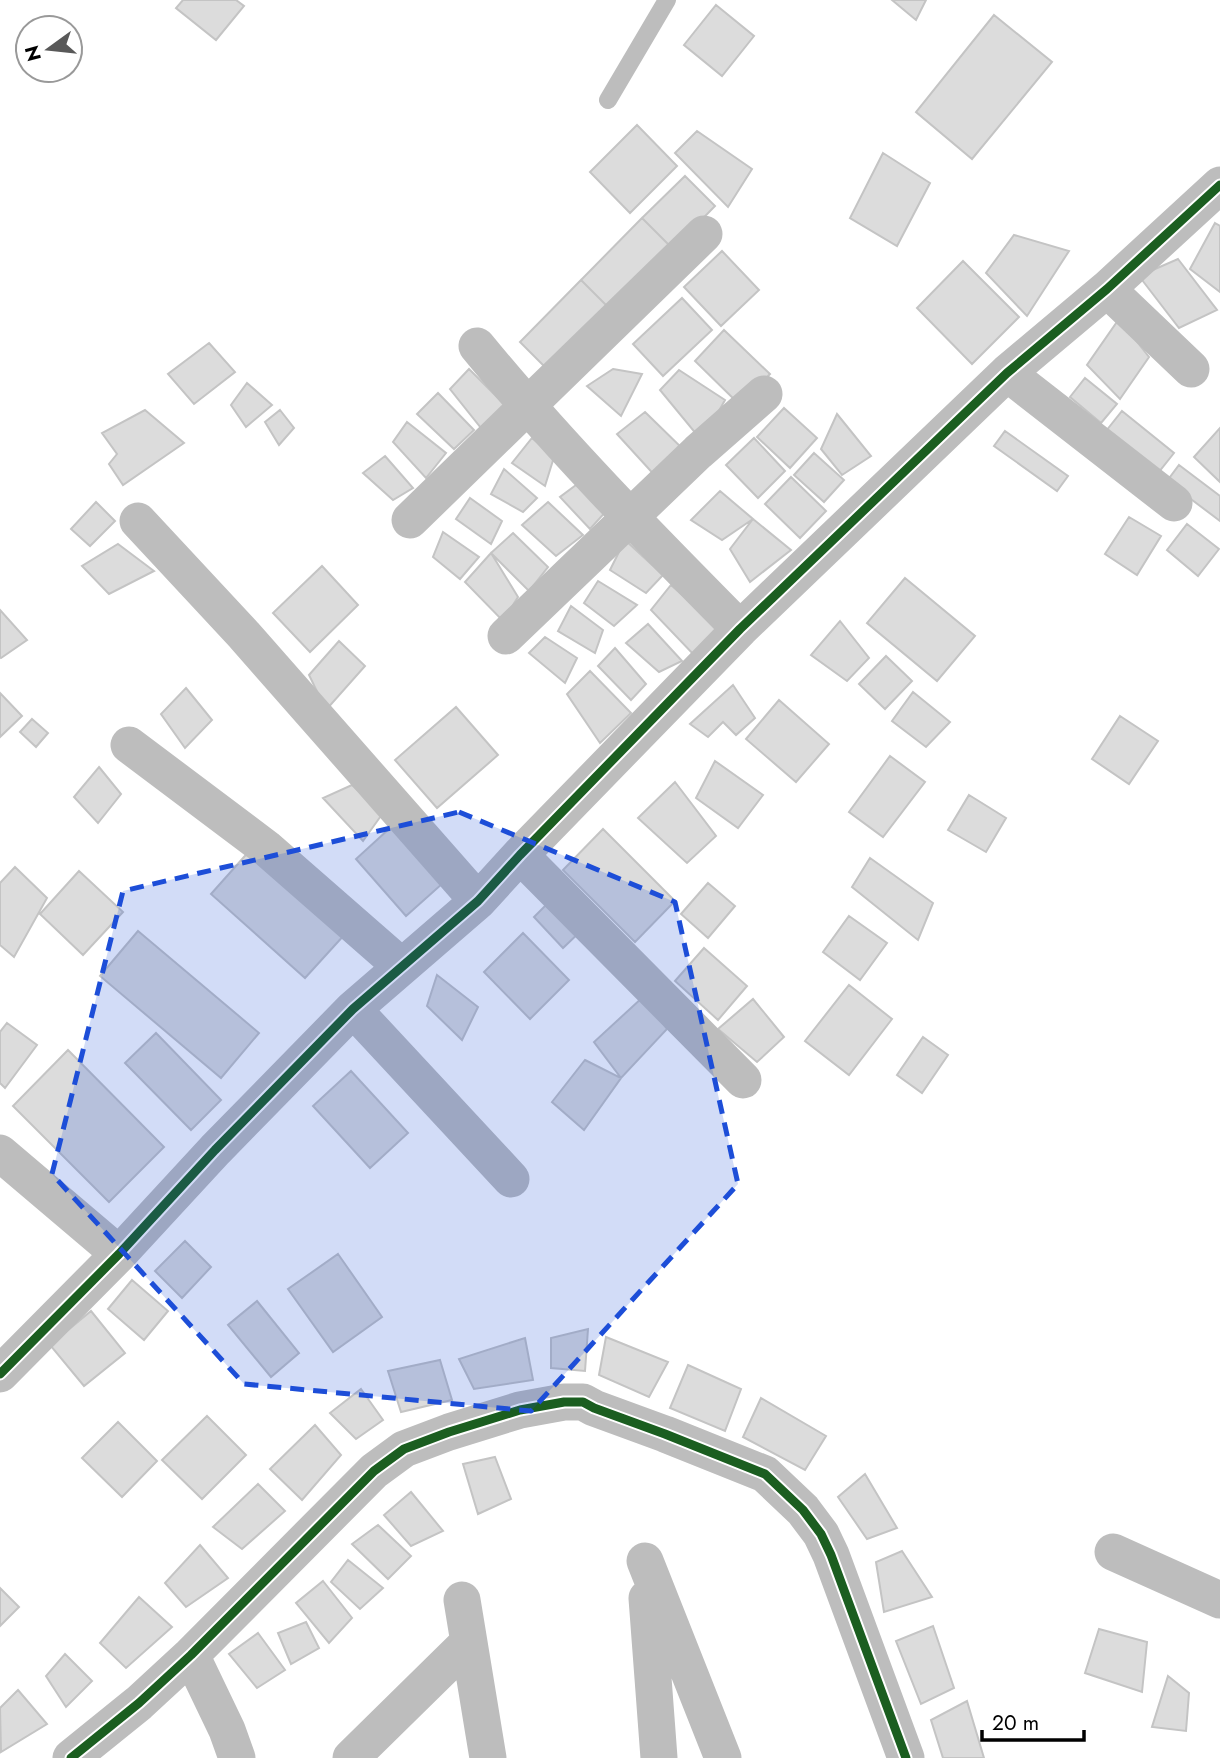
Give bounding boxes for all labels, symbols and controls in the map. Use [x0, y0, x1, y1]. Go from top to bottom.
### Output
north arrow [14, 14, 84, 84]
text: N [18, 42, 48, 64]
scale bar [982, 1698, 1084, 1742]
text: 20 m [992, 1708, 1039, 1738]

